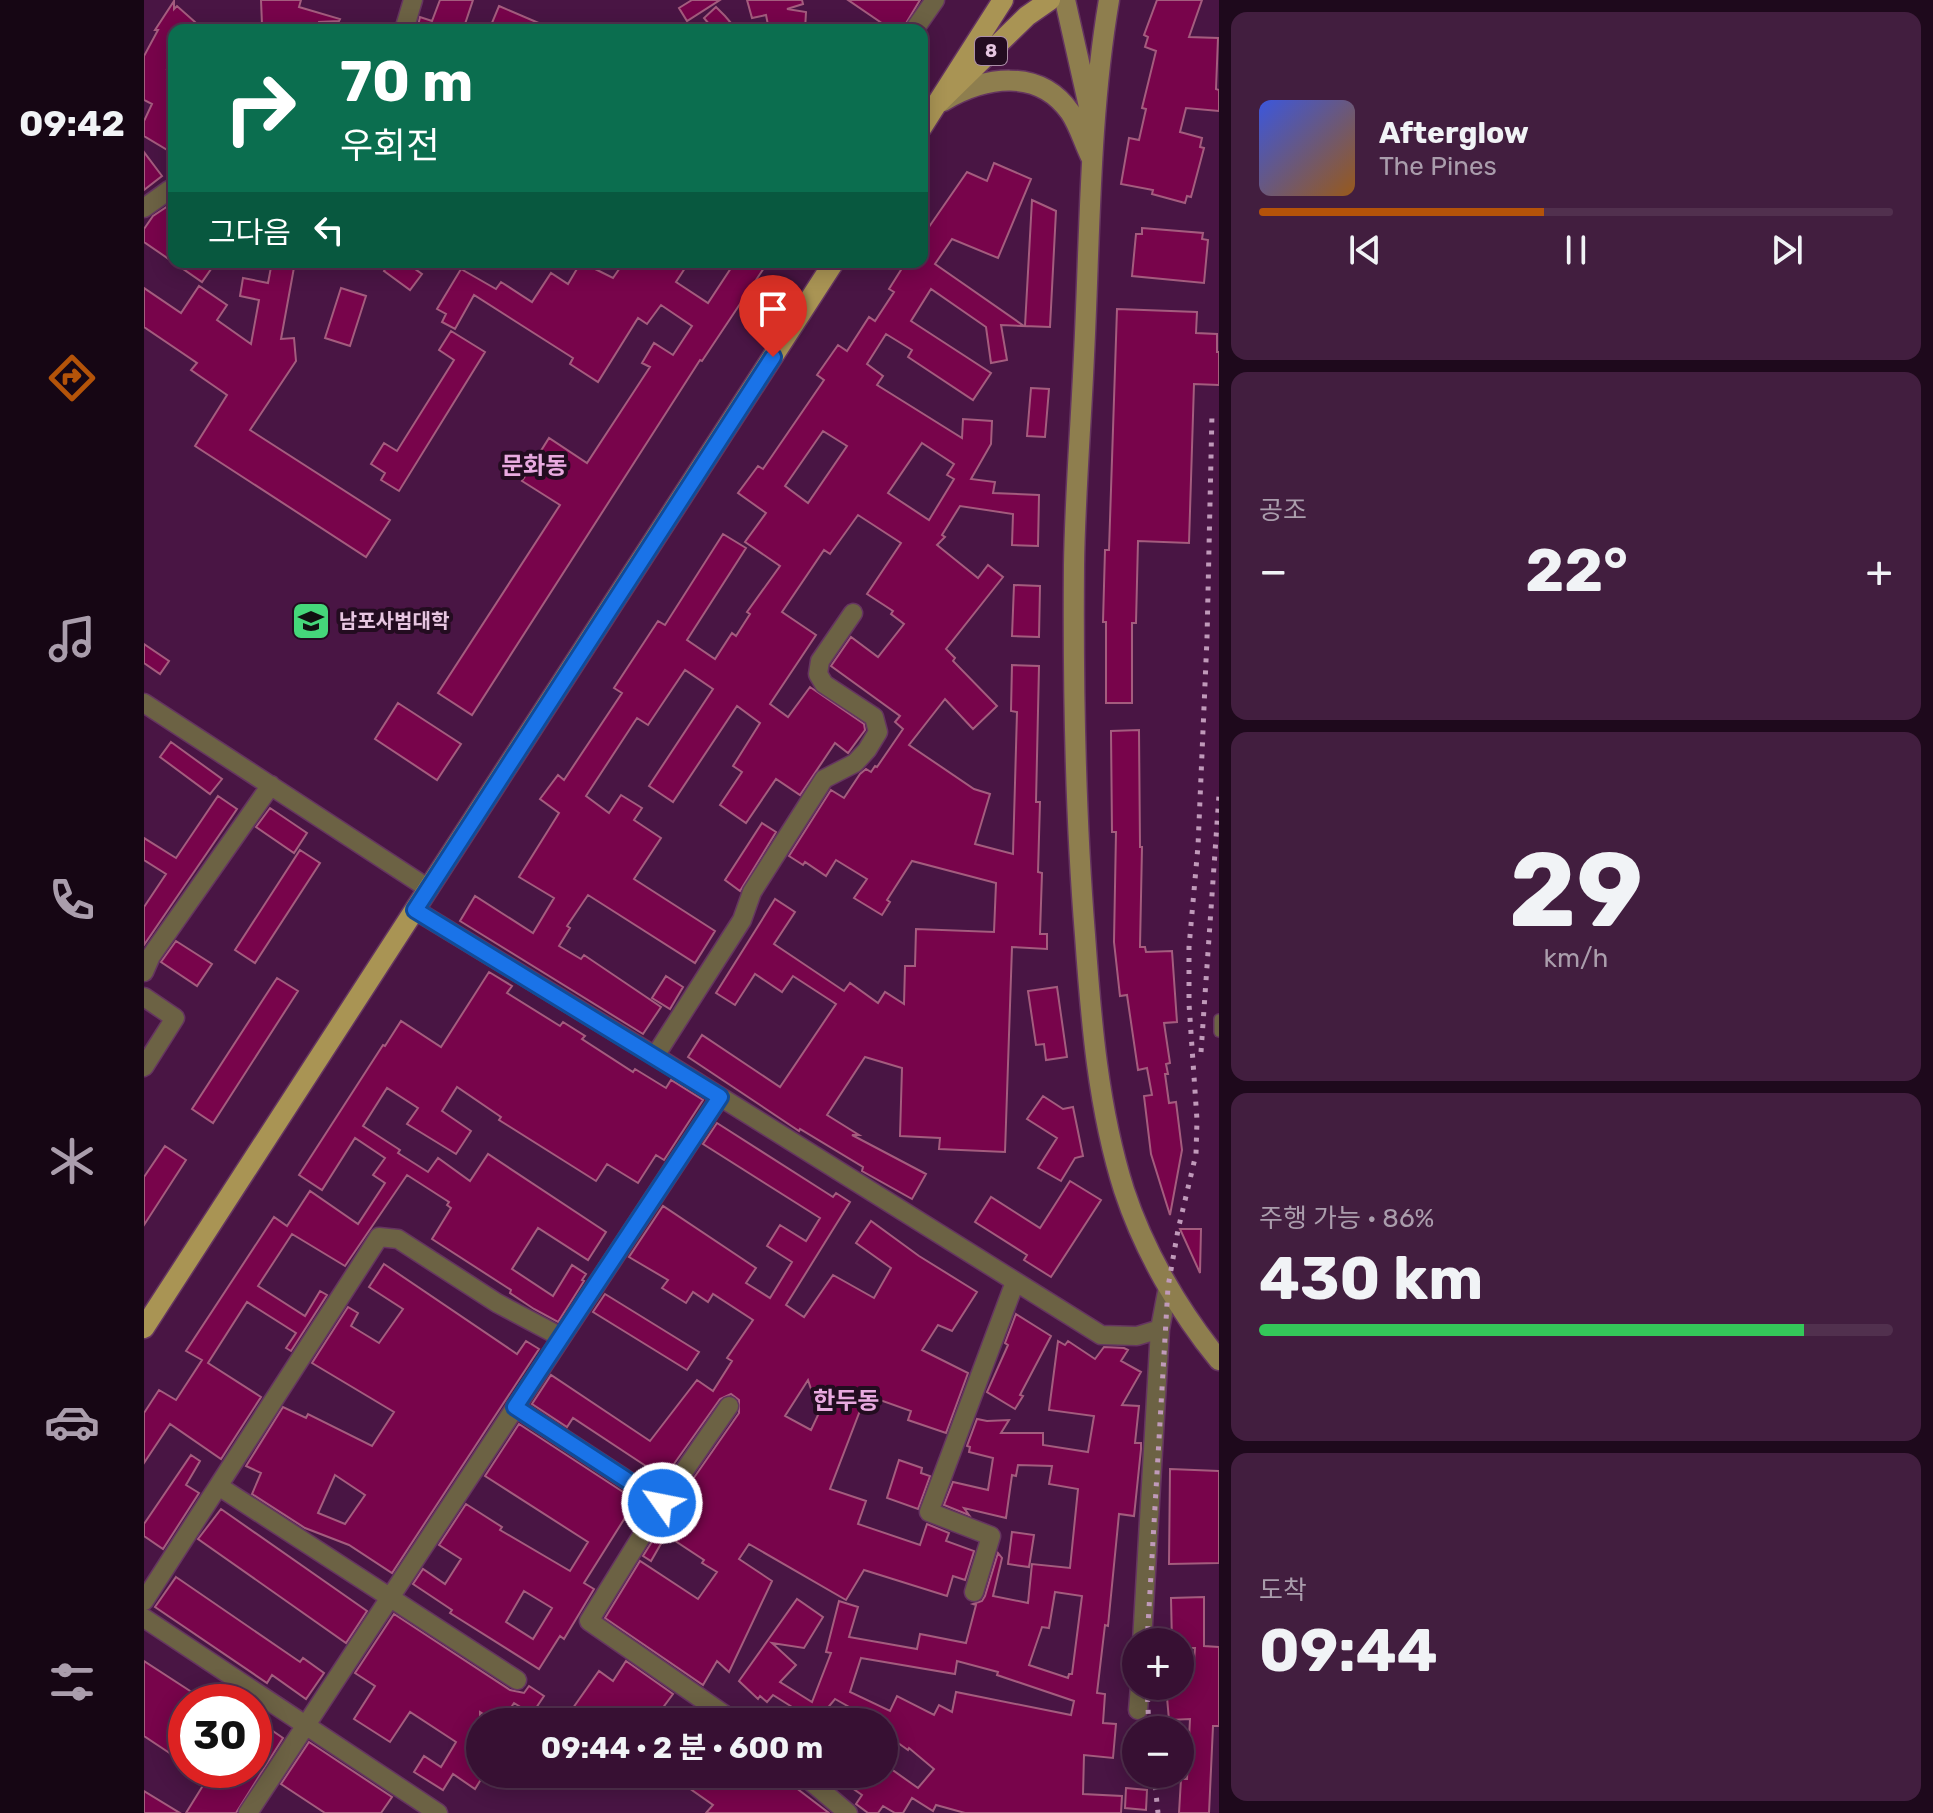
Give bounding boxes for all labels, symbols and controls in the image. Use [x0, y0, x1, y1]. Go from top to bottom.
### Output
road number: 8 [975, 37, 1007, 65]
text: 70 m [340, 49, 473, 115]
icon: right [208, 56, 312, 160]
text: 09:42 [19, 102, 125, 145]
text: Afterglow [1379, 115, 1529, 151]
text: 우회전 [340, 124, 439, 167]
text: The Pines [1379, 151, 1497, 182]
icon: left [307, 208, 351, 252]
text: 그다음 [208, 215, 291, 251]
icon: previous [1343, 228, 1387, 272]
icon: pause [1554, 228, 1598, 272]
icon: next [1765, 228, 1809, 272]
pin [739, 275, 807, 357]
icon: arrive [751, 287, 795, 331]
icon: directions [44, 350, 100, 406]
district label: 문화동 [501, 452, 567, 480]
text: 공조 [1259, 495, 1307, 526]
text: 22° [1525, 535, 1628, 606]
text: − [1259, 545, 1288, 597]
text: + [1866, 545, 1893, 597]
school or university icon: 남포사범대학 [290, 600, 332, 642]
place label: 남포사범대학 [339, 609, 450, 633]
icon: music [44, 611, 100, 667]
text: 29 [1509, 829, 1643, 952]
icon: phone [44, 872, 100, 928]
text: km/h [1544, 943, 1608, 974]
icon: climate [44, 1133, 100, 1189]
text: 주행 가능 · 86% [1259, 1203, 1434, 1234]
text: 430 km [1259, 1243, 1483, 1314]
district label: 한두동 [813, 1387, 879, 1415]
icon: car [44, 1394, 100, 1450]
position arrow [620, 1461, 704, 1545]
text: 도착 [1259, 1575, 1307, 1606]
text: 09:44 [1259, 1615, 1438, 1686]
map controls [1122, 1628, 1194, 1788]
button: + [1122, 1628, 1194, 1700]
icon: filters [44, 1654, 100, 1710]
speed limit sign: 30 [168, 1684, 272, 1788]
button: − [1122, 1716, 1194, 1788]
text: 09:44 · 2 분 · 600 m [541, 1730, 823, 1766]

